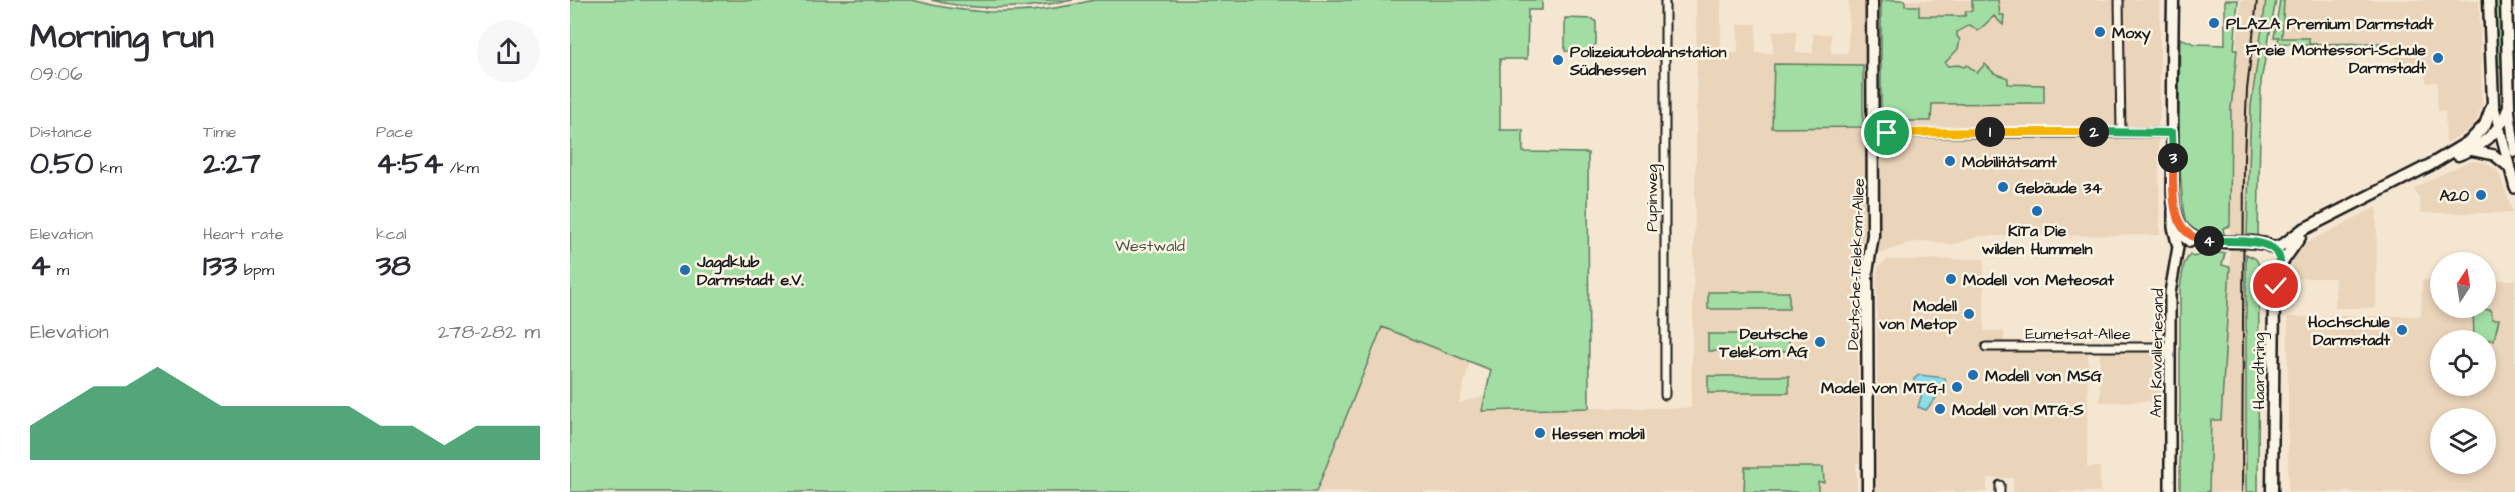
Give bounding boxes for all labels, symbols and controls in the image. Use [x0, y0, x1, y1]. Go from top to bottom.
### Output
place label: PLAZA Premium Darmstadt [2226, 13, 2434, 35]
text: Morning run [30, 14, 214, 60]
marker: PLAZA Premium Darmstadt [2207, 16, 2221, 30]
button: share [477, 20, 540, 83]
place label: Moxy [2112, 22, 2151, 45]
marker: Moxy [2093, 25, 2107, 39]
place label: Freie Montessori-Schule Darmstadt [2246, 39, 2427, 79]
place label: Polizeiautobahnstation Südhessen [1569, 41, 1726, 81]
marker: Freie Montessori-Schule Darmstadt [2431, 51, 2445, 65]
marker: Polizeiautobahnstation Südhessen [1551, 53, 1565, 67]
text: 09:06 [30, 60, 83, 88]
pin [1861, 107, 1912, 158]
icon: arrive [1870, 116, 1903, 149]
pin: 1 [1975, 117, 2005, 147]
pin: 2 [2079, 117, 2109, 147]
text: Distance [30, 121, 92, 143]
text: Time [203, 121, 237, 143]
text: Pace [376, 121, 413, 143]
text: 1 [1989, 121, 1991, 143]
text: 2 [2089, 121, 2099, 143]
text: 0.50 [30, 143, 93, 185]
text: 2:27 [203, 143, 261, 185]
text: 4:54 [376, 143, 443, 185]
pin: 3 [2158, 143, 2188, 173]
text: 3 [2169, 147, 2177, 169]
place label: Mobilitätsamt [1962, 151, 2057, 173]
marker: Mobilitätsamt [1943, 154, 1957, 168]
text: km [93, 157, 122, 179]
text: /km [443, 157, 479, 179]
street label: Pupinweg [1641, 164, 1664, 232]
street label: Deutsche-Telekom-Allee [1842, 177, 1870, 350]
place label: Gebäude 34 [2015, 177, 2102, 199]
marker: Gebäude 34 [1996, 180, 2010, 194]
place label: A20 [2440, 185, 2469, 207]
marker: A20 [2474, 188, 2488, 202]
marker: KiTa Die wilden Hummeln [2030, 204, 2044, 218]
place label: KiTa Die wilden Hummeln [1981, 220, 2093, 260]
text: Elevation [30, 223, 93, 245]
text: Heart rate [203, 223, 283, 245]
text: kcal [376, 223, 407, 245]
pin: 4 [2194, 226, 2224, 256]
text: 4 [2204, 230, 2214, 252]
park label: Westwald [1115, 235, 1185, 257]
text: 4 [30, 245, 50, 287]
text: 133 [203, 245, 237, 287]
text: 38 [376, 245, 411, 287]
place label: Jagdklub Darmstadt e.V. [696, 251, 804, 291]
north arrow [2430, 252, 2496, 318]
map controls [2430, 252, 2496, 474]
text: m [50, 259, 69, 281]
text: bpm [237, 259, 274, 281]
pin [2250, 260, 2301, 311]
marker: Jagdklub Darmstadt e.V. [678, 263, 692, 277]
place label: Modell von Meteosat [1963, 269, 2114, 291]
icon: check [2259, 269, 2292, 302]
marker: Modell von Meteosat [1944, 272, 1958, 286]
street label: Am Kavalleriesand [2145, 288, 2169, 418]
place label: Modell von Metop [1879, 295, 1957, 335]
marker: Modell von Metop [1962, 307, 1976, 321]
place label: Hochschule Darmstadt [2308, 311, 2391, 351]
text: Elevation [30, 318, 109, 346]
text: 278–282 m [438, 318, 540, 346]
place label: Deutsche Telekom AG [1718, 323, 1809, 363]
street label: Eumetsat-Allee [2025, 323, 2131, 345]
marker: Hochschule Darmstadt [2395, 323, 2409, 337]
button: locate [2430, 330, 2496, 396]
street label: Haardtring [2248, 333, 2271, 409]
marker: Deutsche Telekom AG [1813, 335, 1827, 349]
place label: Modell von MSG [1985, 365, 2103, 387]
marker: Modell von MSG [1966, 368, 1980, 382]
place label: Modell von MTG-I [1821, 377, 1945, 399]
marker: Modell von MTG-I [1950, 380, 1964, 394]
place label: Modell von MTG-S [1952, 399, 2084, 421]
marker: Modell von MTG-S [1933, 402, 1947, 416]
button: layers [2430, 408, 2496, 474]
place label: Hessen mobil [1552, 423, 1645, 445]
marker: Hessen mobil [1533, 426, 1547, 440]

